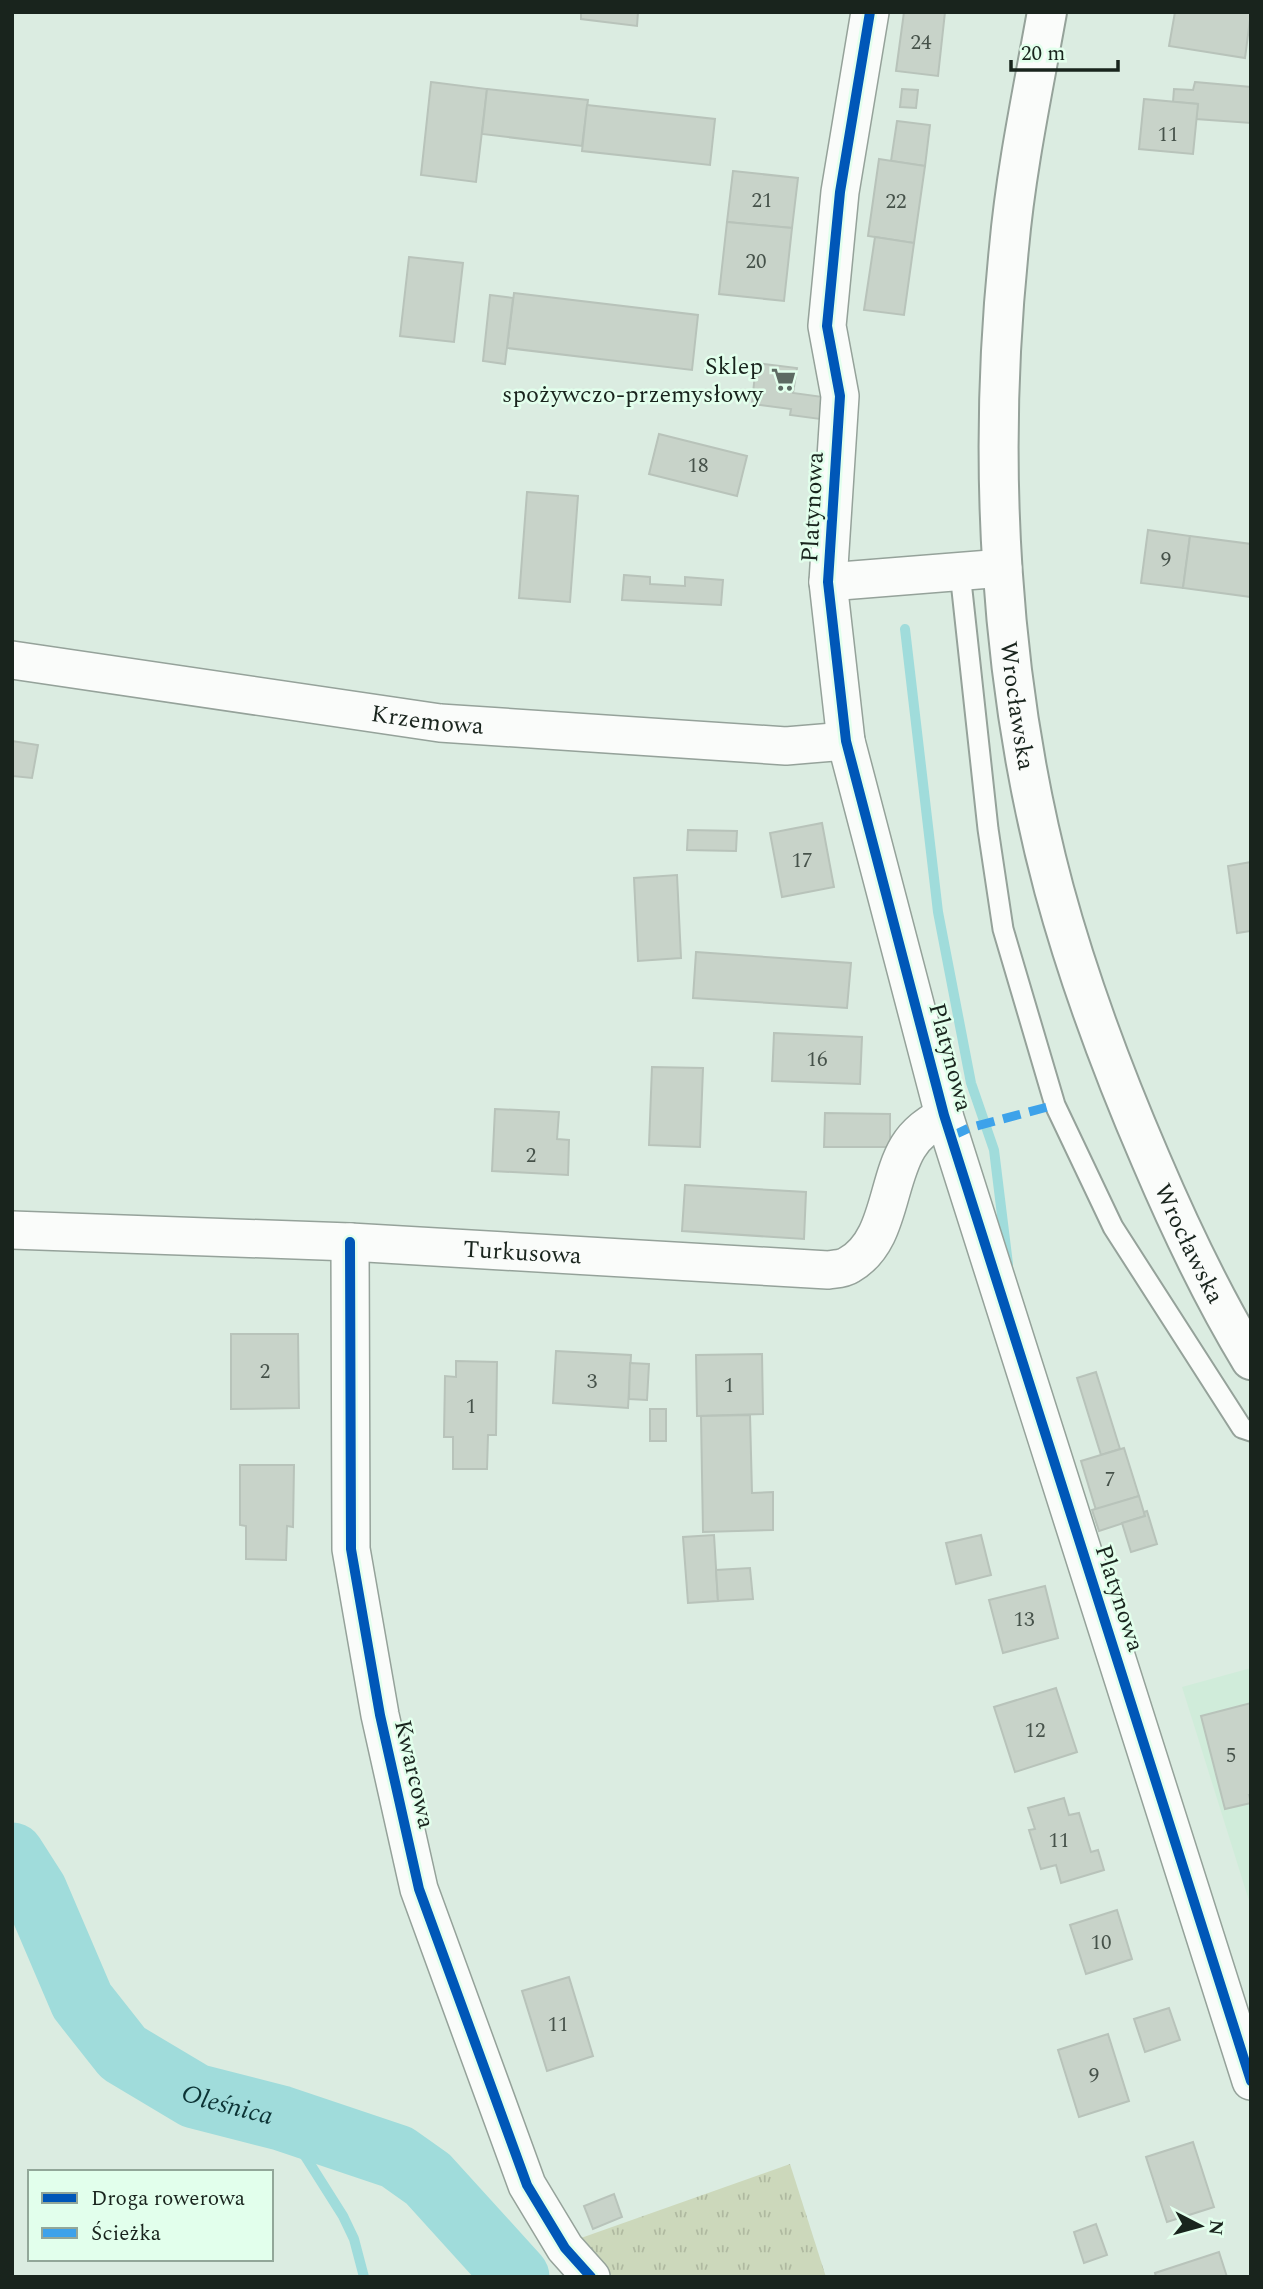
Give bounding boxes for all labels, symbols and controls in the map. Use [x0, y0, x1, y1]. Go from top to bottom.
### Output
house number: 24 [911, 27, 932, 59]
scale bar [1011, 28, 1118, 72]
text: 20 m [1021, 38, 1065, 70]
house number: 11 [1158, 119, 1179, 151]
house number: 21 [752, 185, 773, 217]
house number: 22 [886, 186, 907, 218]
house number: 20 [746, 246, 767, 278]
place label: Sklep spożywczo-przemysłowy [502, 349, 764, 413]
supermarket icon: Sklep spożywczo-przemysłowy [769, 366, 797, 394]
house number: 18 [688, 450, 709, 482]
street label: Platynowa [792, 450, 834, 563]
house number: 9 [1161, 544, 1171, 576]
street label: Wrocławska [990, 640, 1044, 773]
street label: Krzemowa [369, 696, 485, 745]
house number: 17 [792, 845, 813, 877]
street label: Platynowa [918, 999, 982, 1116]
house number: 16 [807, 1044, 828, 1076]
house number: 2 [526, 1140, 536, 1172]
street label: Wrocławska [1144, 1178, 1233, 1311]
street label: Turkusowa [462, 1232, 583, 1275]
house number: 2 [260, 1356, 270, 1388]
house number: 3 [587, 1366, 598, 1398]
house number: 1 [724, 1370, 734, 1402]
house number: 1 [466, 1391, 476, 1423]
house number: 7 [1105, 1464, 1115, 1496]
street label: Platynowa [1085, 1540, 1153, 1657]
house number: 13 [1014, 1604, 1035, 1636]
house number: 12 [1025, 1715, 1046, 1747]
street label: Kwarcowa [384, 1716, 444, 1832]
house number: 5 [1226, 1740, 1236, 1772]
house number: 11 [1049, 1825, 1070, 1857]
house number: 10 [1091, 1927, 1112, 1959]
house number: 11 [548, 2009, 569, 2041]
house number: 9 [1089, 2060, 1099, 2092]
water label: Oleśnica [173, 2073, 277, 2136]
legend [28, 2170, 273, 2261]
text: Droga rowerowa [91, 2183, 246, 2215]
north arrow [1165, 2191, 1235, 2261]
text: Ścieżka [91, 2218, 162, 2250]
text: N [1200, 2218, 1231, 2237]

